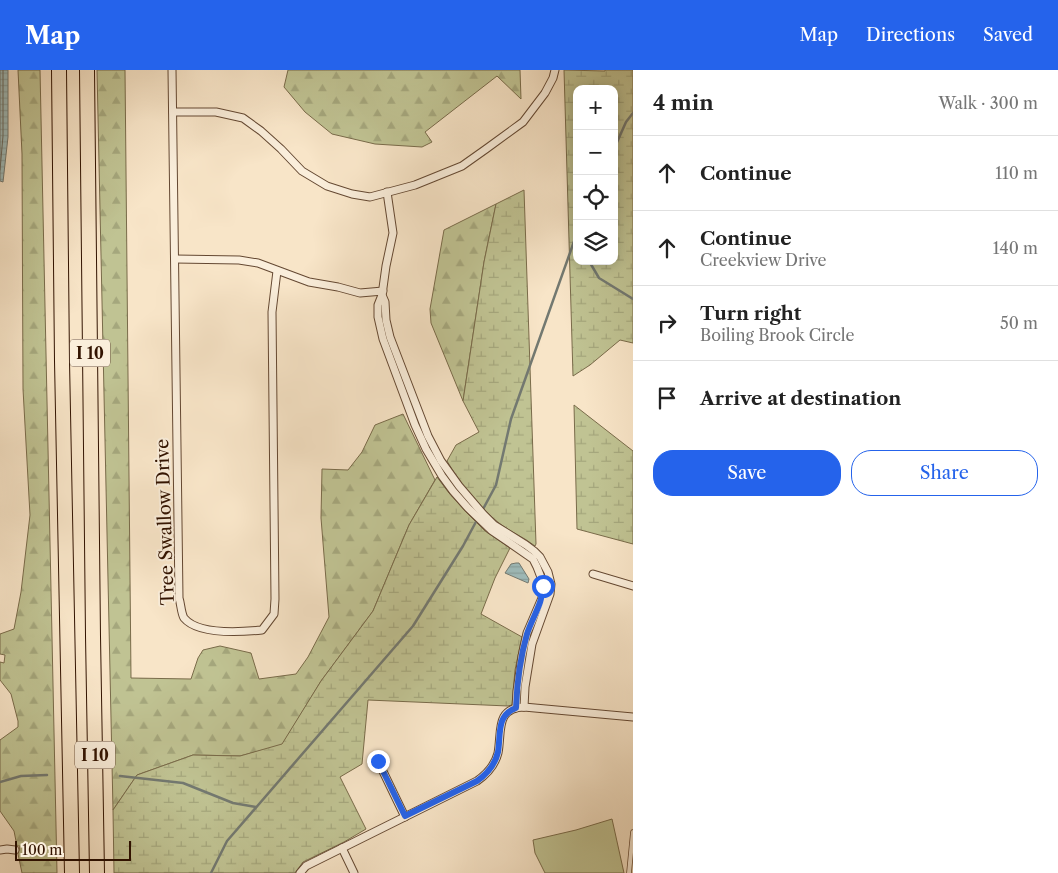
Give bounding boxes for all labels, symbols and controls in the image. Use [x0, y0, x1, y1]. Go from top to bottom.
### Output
text: Map [25, 21, 80, 50]
text: Map [799, 24, 838, 46]
text: Directions [866, 24, 955, 46]
text: Saved [983, 24, 1033, 46]
map controls [573, 85, 618, 265]
button: + [573, 85, 618, 130]
text: 4 min [653, 90, 714, 115]
text: Walk · 300 m [939, 93, 1038, 113]
button: − [573, 130, 618, 175]
icon: ahead [653, 159, 681, 187]
text: Continue [700, 162, 792, 185]
text: 110 m [995, 163, 1038, 183]
button: locate [573, 175, 618, 220]
button: layers [573, 220, 618, 265]
text: Continue [700, 227, 792, 250]
icon: ahead [653, 234, 681, 262]
text: 140 m [993, 238, 1038, 258]
text: Creekview Drive [700, 250, 827, 270]
text: Turn right [700, 302, 801, 325]
icon: right [653, 309, 681, 337]
text: 50 m [1000, 313, 1038, 333]
text: Boiling Brook Circle [700, 325, 855, 345]
road number: I 10 [70, 340, 110, 366]
icon: arrive [653, 384, 681, 412]
text: Arrive at destination [700, 387, 901, 410]
street label: Tree Swallow Drive [151, 439, 179, 605]
button: Save [653, 450, 841, 496]
button: Share [851, 450, 1038, 496]
route start [532, 575, 555, 598]
road number: I 10 [75, 742, 115, 768]
route end [367, 750, 390, 773]
scale bar [15, 838, 131, 861]
text: 100 m [22, 841, 62, 859]

